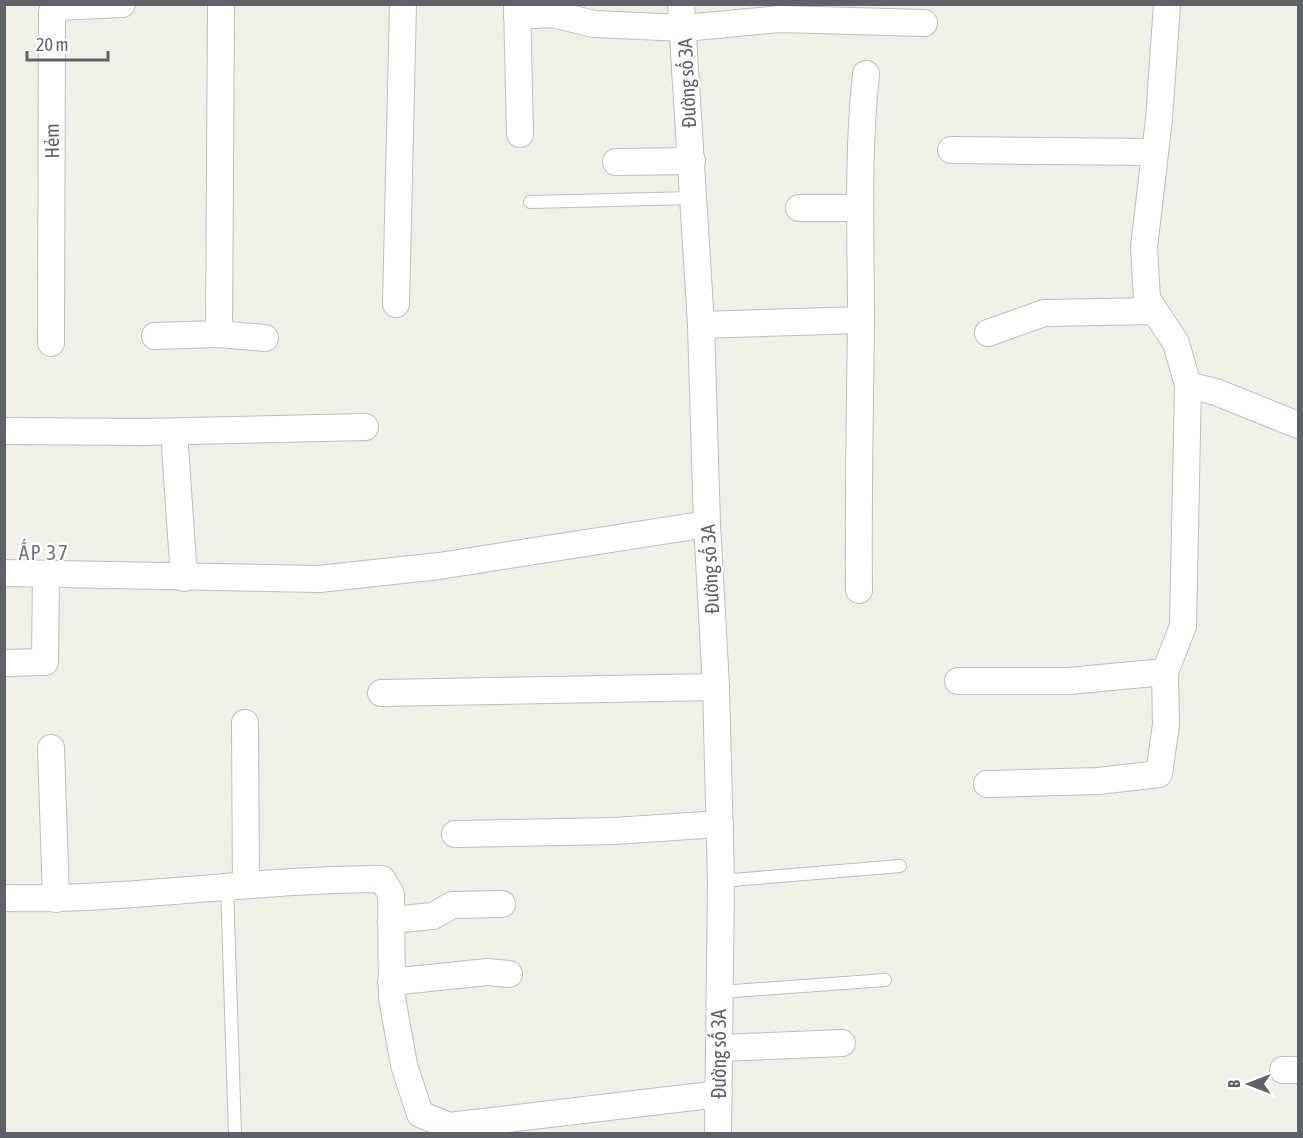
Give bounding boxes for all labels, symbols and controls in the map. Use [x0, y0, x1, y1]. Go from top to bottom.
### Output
scale bar [27, 24, 108, 62]
text: 20 m [36, 34, 68, 55]
street label: Đường số 3A [673, 37, 700, 128]
street label: Hẻm [40, 123, 63, 159]
street label: Đường số 3A [696, 523, 723, 614]
district label: ẤP 37 [19, 539, 69, 564]
street label: Đường số 3A [707, 1009, 730, 1099]
north arrow [1219, 1054, 1279, 1114]
text: B [1225, 1080, 1243, 1088]

